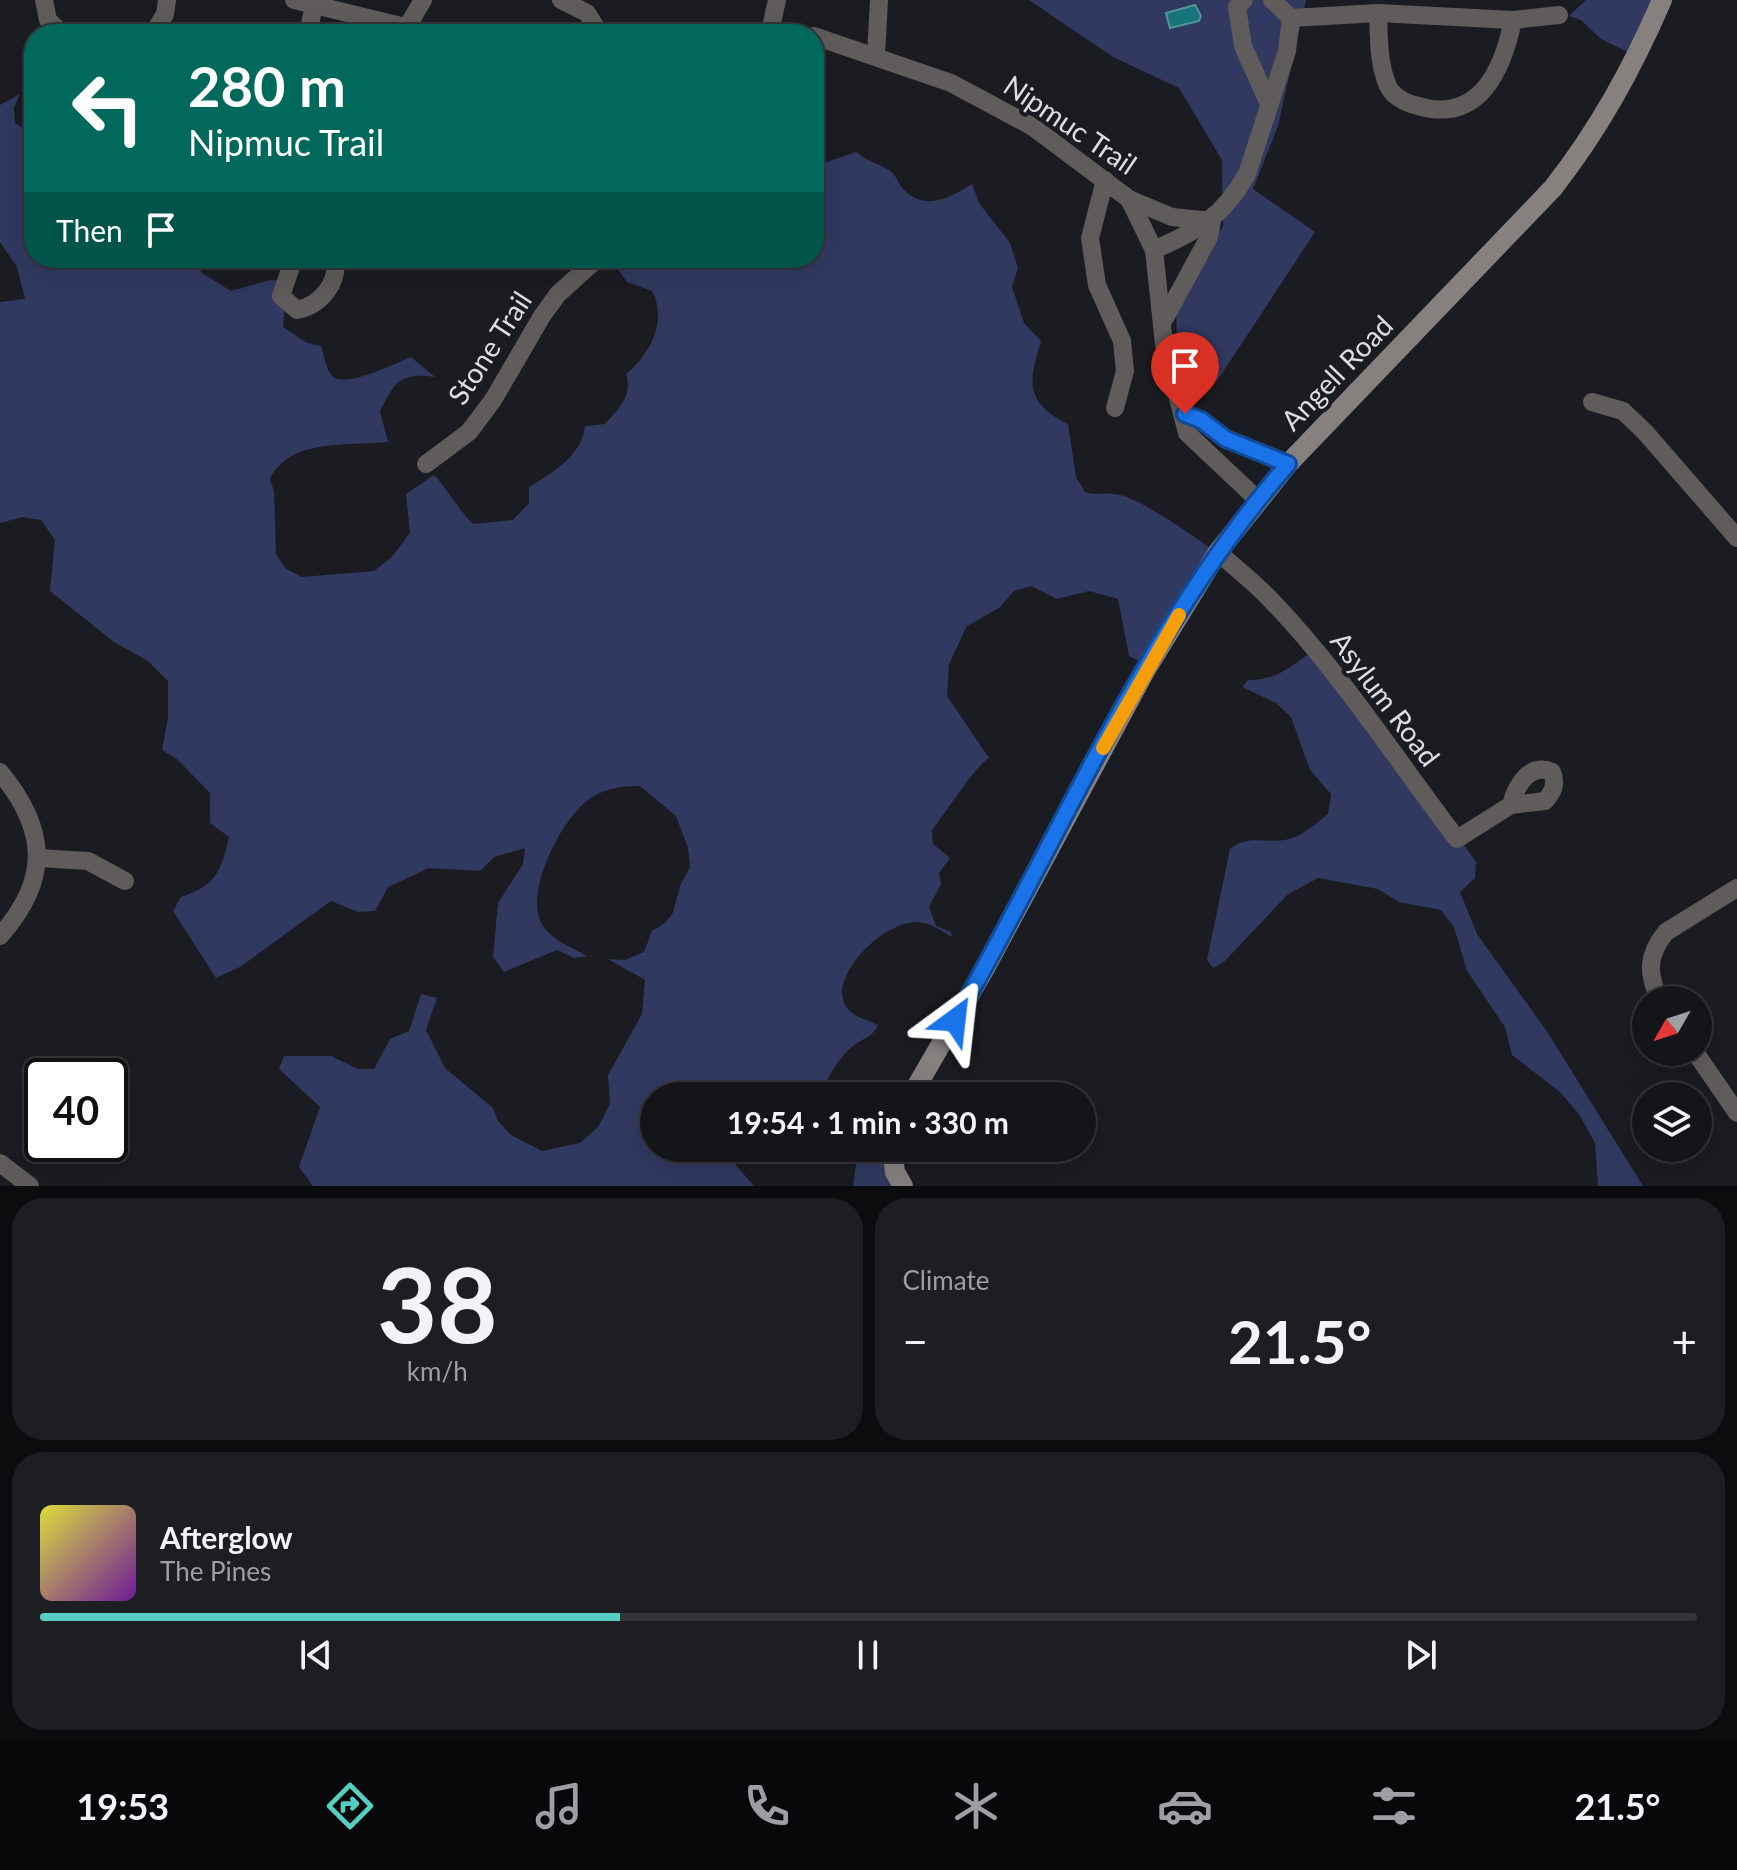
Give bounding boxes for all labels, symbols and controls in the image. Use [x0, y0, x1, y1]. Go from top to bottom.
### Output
text: 280 m [188, 52, 346, 119]
icon: left [56, 56, 160, 160]
street label: Nipmuc Trail [998, 67, 1143, 181]
text: Nipmuc Trail [188, 120, 384, 164]
icon: arrive [139, 208, 183, 252]
text: Then [56, 212, 123, 248]
street label: Stone Trail [440, 285, 538, 410]
street label: Angell Road [1273, 308, 1399, 437]
pin [1151, 332, 1219, 414]
icon: arrive [1163, 344, 1207, 388]
street label: Asylum Road [1324, 624, 1447, 772]
position arrow [913, 978, 997, 1062]
north arrow [1632, 986, 1712, 1066]
map controls [1632, 986, 1712, 1162]
speed limit sign: 40 [24, 1058, 128, 1162]
button: layers [1632, 1082, 1712, 1162]
text: 19:54 · 1 min · 330 m [727, 1104, 1009, 1140]
text: 38 [377, 1240, 498, 1365]
text: Climate [903, 1264, 989, 1296]
text: 21.5° [1228, 1305, 1372, 1377]
text: − [903, 1315, 928, 1367]
text: + [1671, 1315, 1697, 1367]
text: km/h [407, 1355, 468, 1387]
text: Afterglow [160, 1519, 293, 1555]
text: The Pines [160, 1555, 271, 1587]
icon: previous [294, 1633, 338, 1677]
icon: pause [846, 1633, 890, 1677]
icon: next [1399, 1633, 1443, 1677]
icon: directions [322, 1778, 378, 1834]
icon: music [531, 1778, 587, 1834]
icon: phone [739, 1778, 795, 1834]
icon: climate [948, 1778, 1004, 1834]
icon: car [1157, 1778, 1213, 1834]
icon: filters [1366, 1778, 1422, 1834]
text: 19:53 [76, 1784, 169, 1828]
text: 21.5° [1574, 1784, 1661, 1828]

